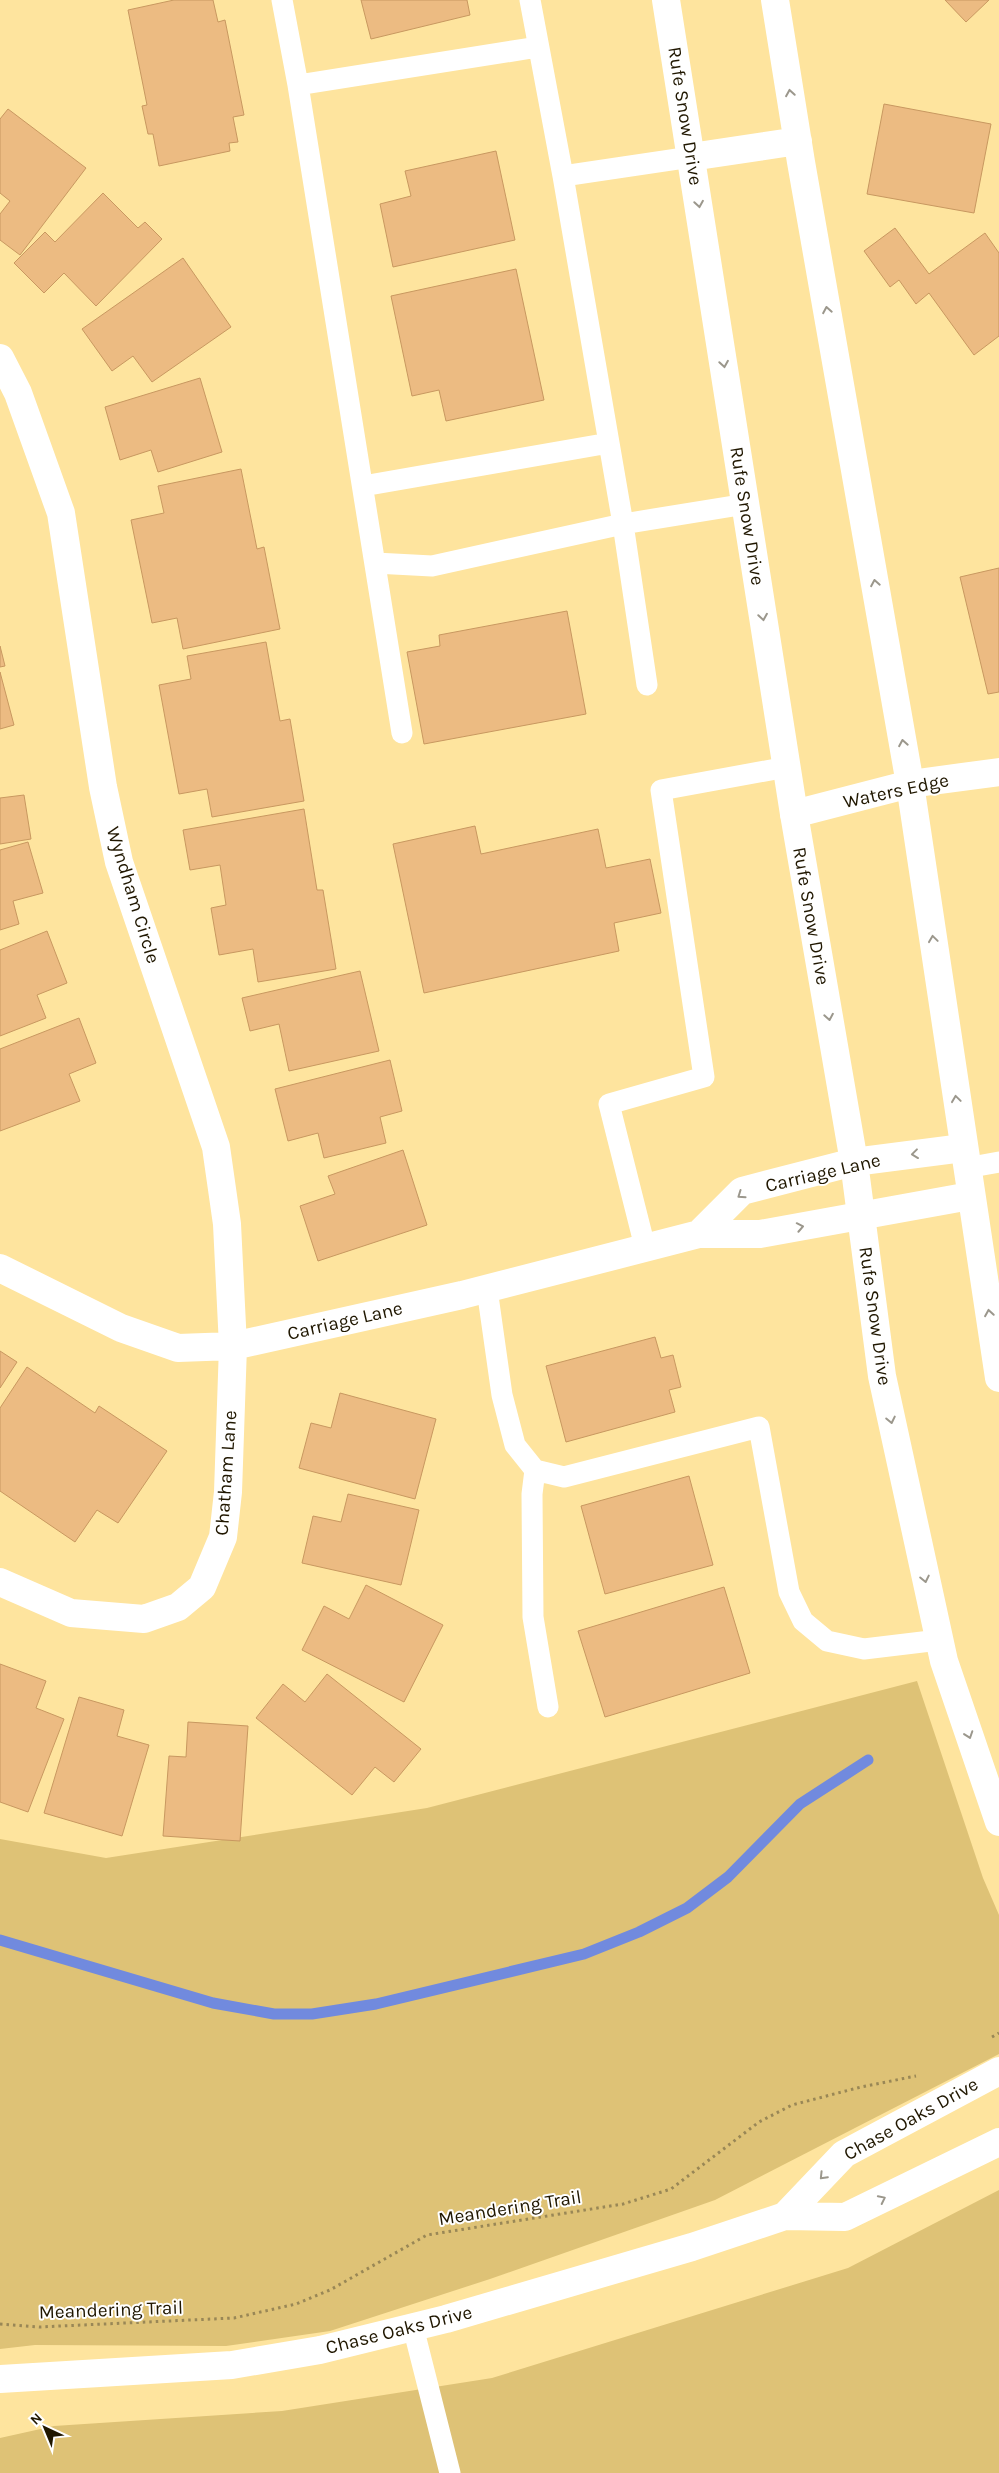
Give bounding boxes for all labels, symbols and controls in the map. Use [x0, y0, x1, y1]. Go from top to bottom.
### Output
street label: Rufe Snow Drive [663, 45, 707, 187]
one-way arrow [785, 89, 795, 97]
one-way arrow [693, 199, 703, 208]
one-way arrow [822, 306, 832, 315]
one-way arrow [718, 360, 728, 369]
street label: Rufe Snow Drive [725, 445, 769, 587]
one-way arrow [870, 579, 880, 588]
one-way arrow [758, 613, 768, 622]
one-way arrow [898, 739, 908, 748]
street label: Waters Edge [841, 769, 951, 813]
street label: Wyndham Circle [102, 824, 164, 966]
street label: Rufe Snow Drive [788, 845, 834, 987]
one-way arrow [928, 934, 938, 943]
one-way arrow [823, 1013, 833, 1022]
one-way arrow [951, 1095, 962, 1103]
one-way arrow [911, 1148, 919, 1159]
street label: Carriage Lane [763, 1149, 883, 1197]
one-way arrow [737, 1189, 747, 1198]
one-way arrow [796, 1222, 804, 1232]
street label: Rufe Snow Drive [854, 1245, 896, 1387]
street label: Carriage Lane [285, 1297, 405, 1345]
one-way arrow [984, 1308, 994, 1317]
street label: Chatham Lane [211, 1410, 241, 1536]
one-way arrow [886, 1416, 896, 1424]
one-way arrow [919, 1574, 930, 1583]
one-way arrow [963, 1730, 973, 1739]
street label: Chase Oaks Drive [840, 2073, 982, 2165]
one-way arrow [820, 2170, 829, 2179]
street label: Meandering Trail [437, 2186, 583, 2230]
one-way arrow [877, 2195, 886, 2205]
street label: Meandering Trail [38, 2296, 184, 2324]
street label: Chase Oaks Drive [323, 2301, 475, 2359]
north arrow [20, 2403, 70, 2453]
text: N [27, 2409, 46, 2429]

